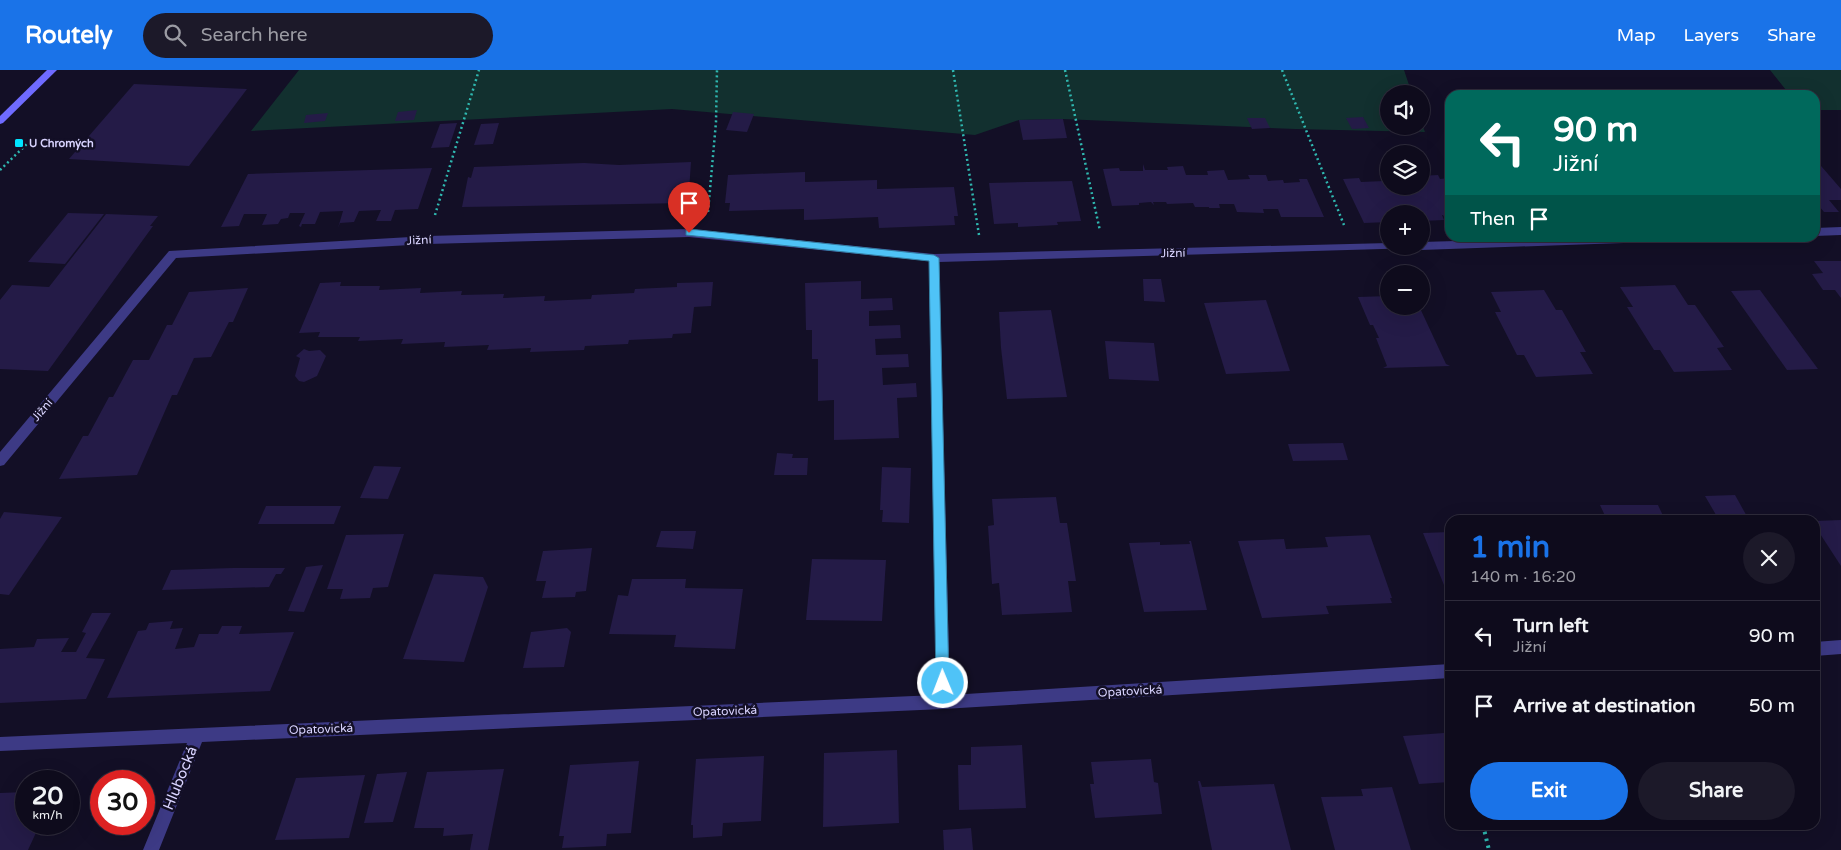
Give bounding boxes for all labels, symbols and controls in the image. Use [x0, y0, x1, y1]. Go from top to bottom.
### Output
search box [143, 13, 493, 58]
text: Routely [25, 21, 113, 50]
icon: search [161, 21, 189, 49]
text: Search here [201, 24, 308, 46]
text: Map [1617, 24, 1656, 46]
text: Layers [1684, 24, 1739, 46]
text: Share [1767, 24, 1816, 46]
map controls [1380, 85, 1430, 315]
button: sound [1380, 85, 1430, 135]
text: 90 m [1553, 109, 1638, 151]
icon: left [1470, 110, 1535, 175]
marker: U Chromých [13, 137, 25, 149]
place label: U Chromých [29, 137, 94, 151]
button: layers [1380, 145, 1430, 195]
text: Jižní [1553, 151, 1599, 177]
pin [668, 182, 710, 233]
icon: arrive [675, 189, 703, 217]
button: + [1380, 205, 1430, 255]
icon: arrive [1525, 205, 1553, 233]
text: Then [1470, 208, 1515, 230]
street label: Jižní [406, 232, 432, 248]
street label: Jižní [1160, 246, 1186, 260]
button: − [1380, 265, 1430, 315]
street label: Jižní [29, 396, 55, 424]
text: 1 min [1470, 529, 1550, 566]
button: close [1743, 532, 1795, 584]
text: 140 m · 16:20 [1470, 567, 1576, 587]
text: Turn left [1513, 615, 1589, 637]
icon: left [1470, 622, 1498, 650]
text: 90 m [1749, 625, 1795, 647]
text: Jižní [1513, 637, 1546, 657]
position arrow [916, 656, 968, 708]
street label: Opatovická [1097, 682, 1163, 700]
icon: arrive [1470, 692, 1498, 720]
text: Arrive at destination [1513, 695, 1696, 717]
text: 50 m [1749, 695, 1795, 717]
street label: Opatovická [693, 703, 757, 719]
street label: Opatovická [289, 721, 353, 737]
street label: Hlubocká [159, 744, 201, 812]
button: Exit [1470, 762, 1628, 820]
button: Share [1638, 762, 1795, 820]
speed limit sign: 30 [90, 770, 155, 835]
text: 20 [32, 781, 63, 811]
text: km/h [32, 808, 63, 822]

